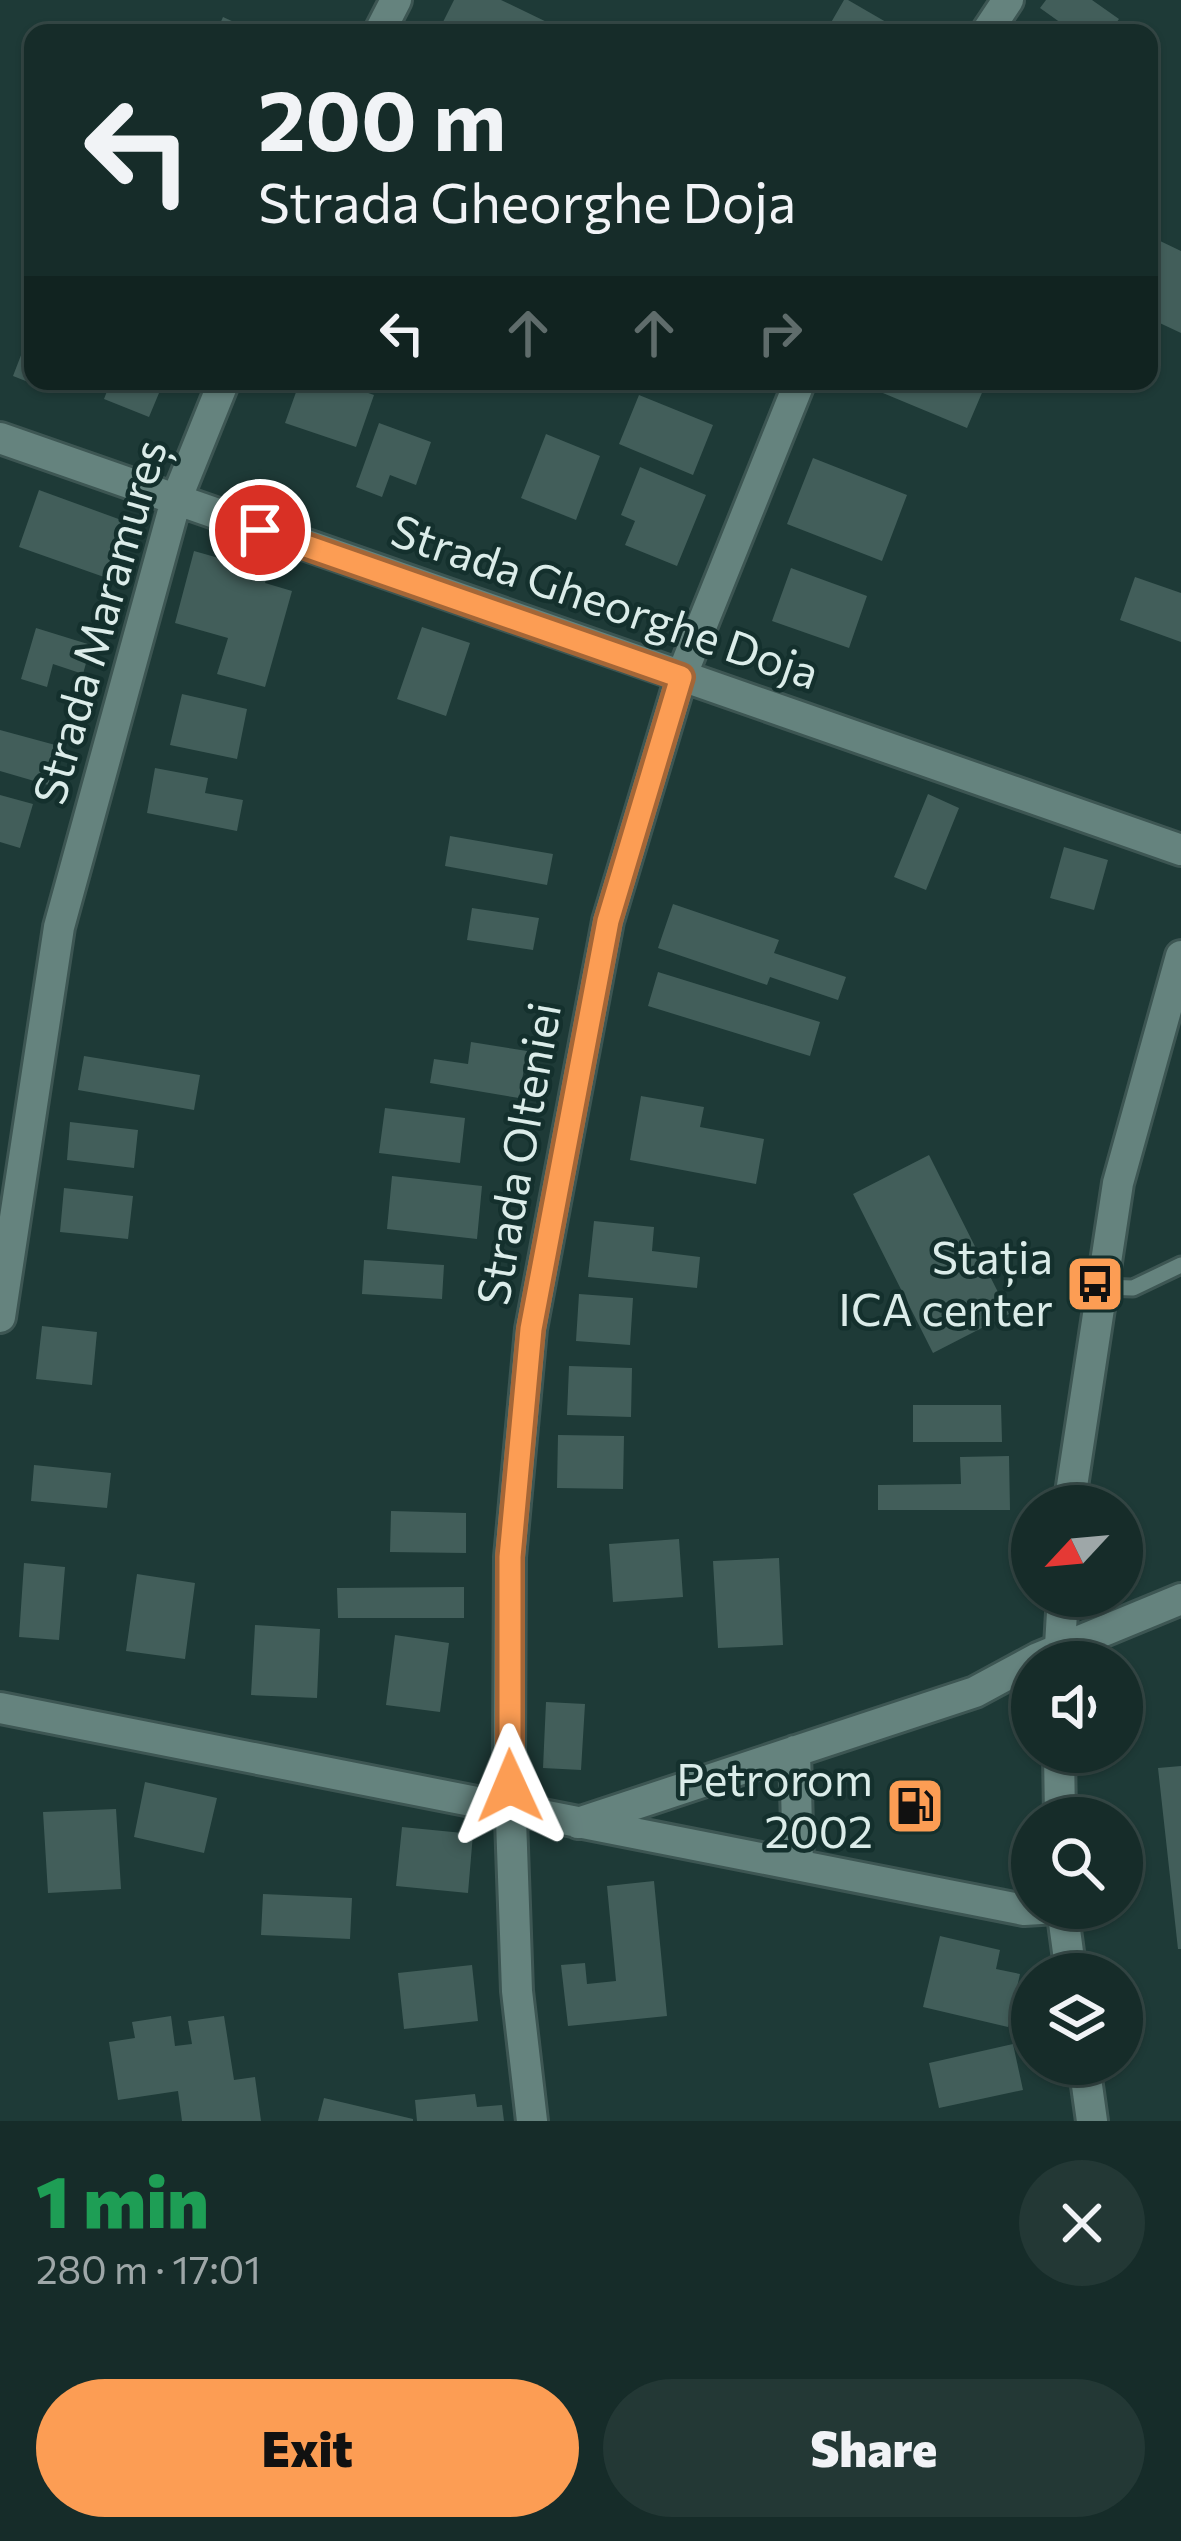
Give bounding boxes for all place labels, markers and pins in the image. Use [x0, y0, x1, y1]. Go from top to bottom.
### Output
pin [209, 479, 311, 581]
place label: Stația ICA center [838, 1228, 1053, 1335]
bus stop icon: Stația ICA center [1064, 1253, 1126, 1315]
place label: Petrorom 2002 [676, 1750, 873, 1857]
fuel station icon: Petrorom 2002 [884, 1775, 946, 1837]

